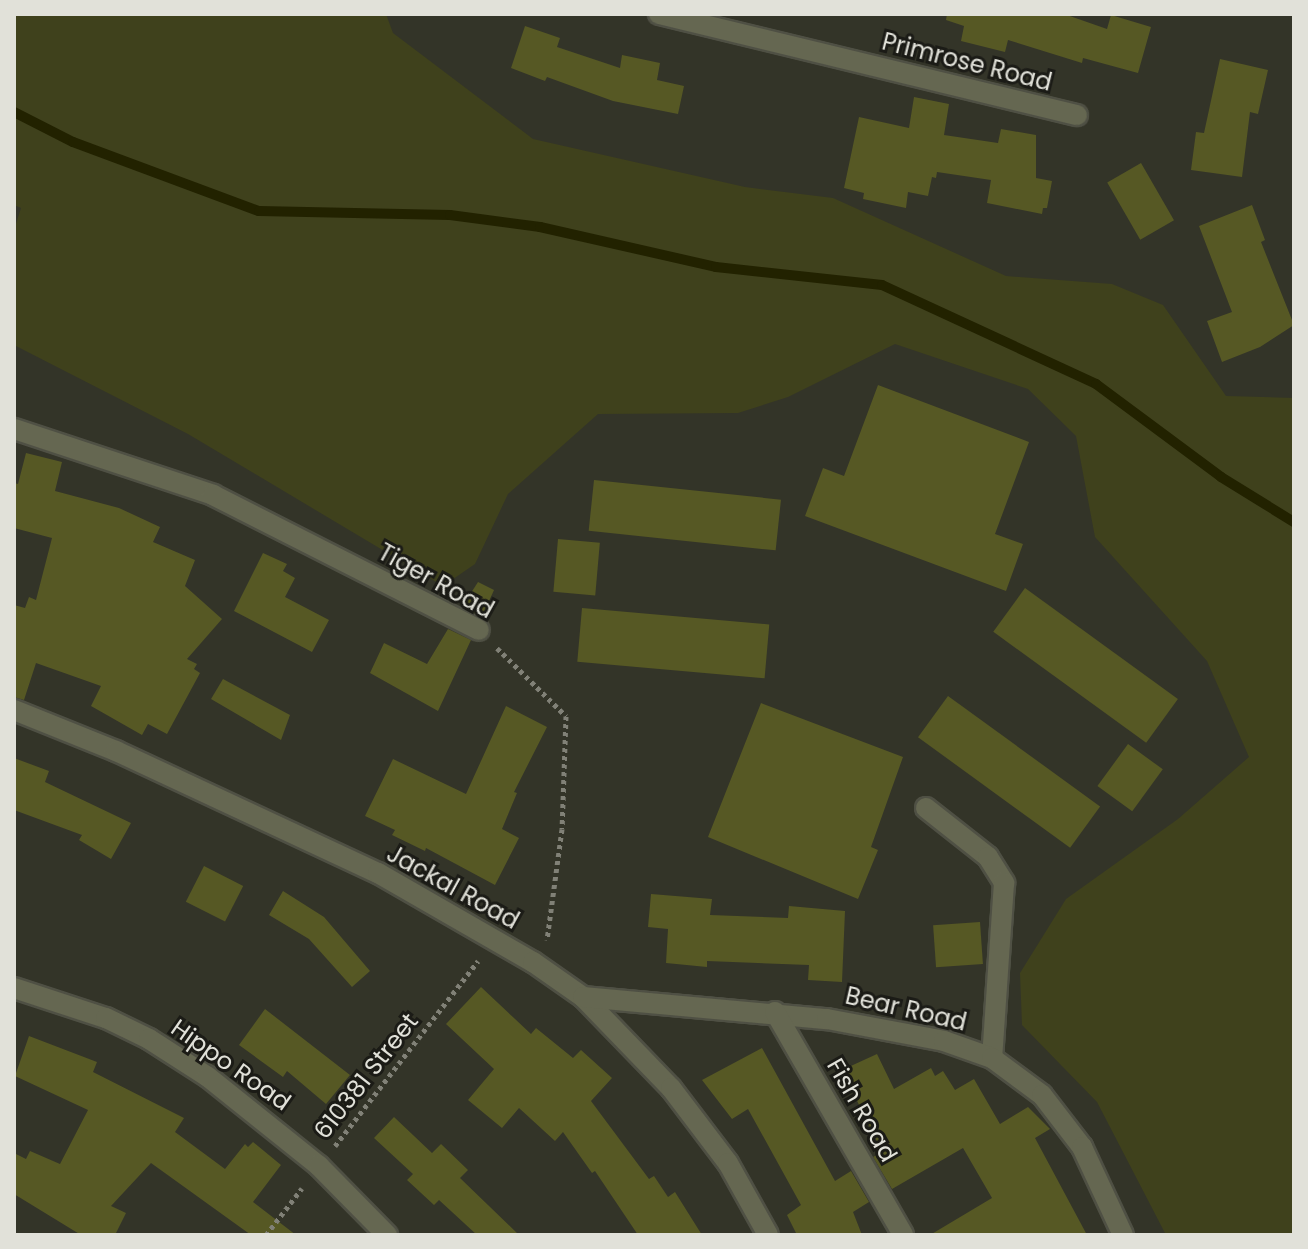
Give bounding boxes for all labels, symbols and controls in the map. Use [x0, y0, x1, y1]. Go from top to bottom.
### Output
street label: Primrose Road [879, 27, 1055, 97]
street label: Tiger Road [373, 537, 499, 625]
street label: Jackal Road [382, 839, 524, 935]
street label: Bear Road [843, 981, 969, 1037]
street label: 610381 Street [308, 1007, 424, 1145]
street label: Hippo Road [166, 1013, 296, 1117]
street label: Fish Road [821, 1053, 903, 1167]

